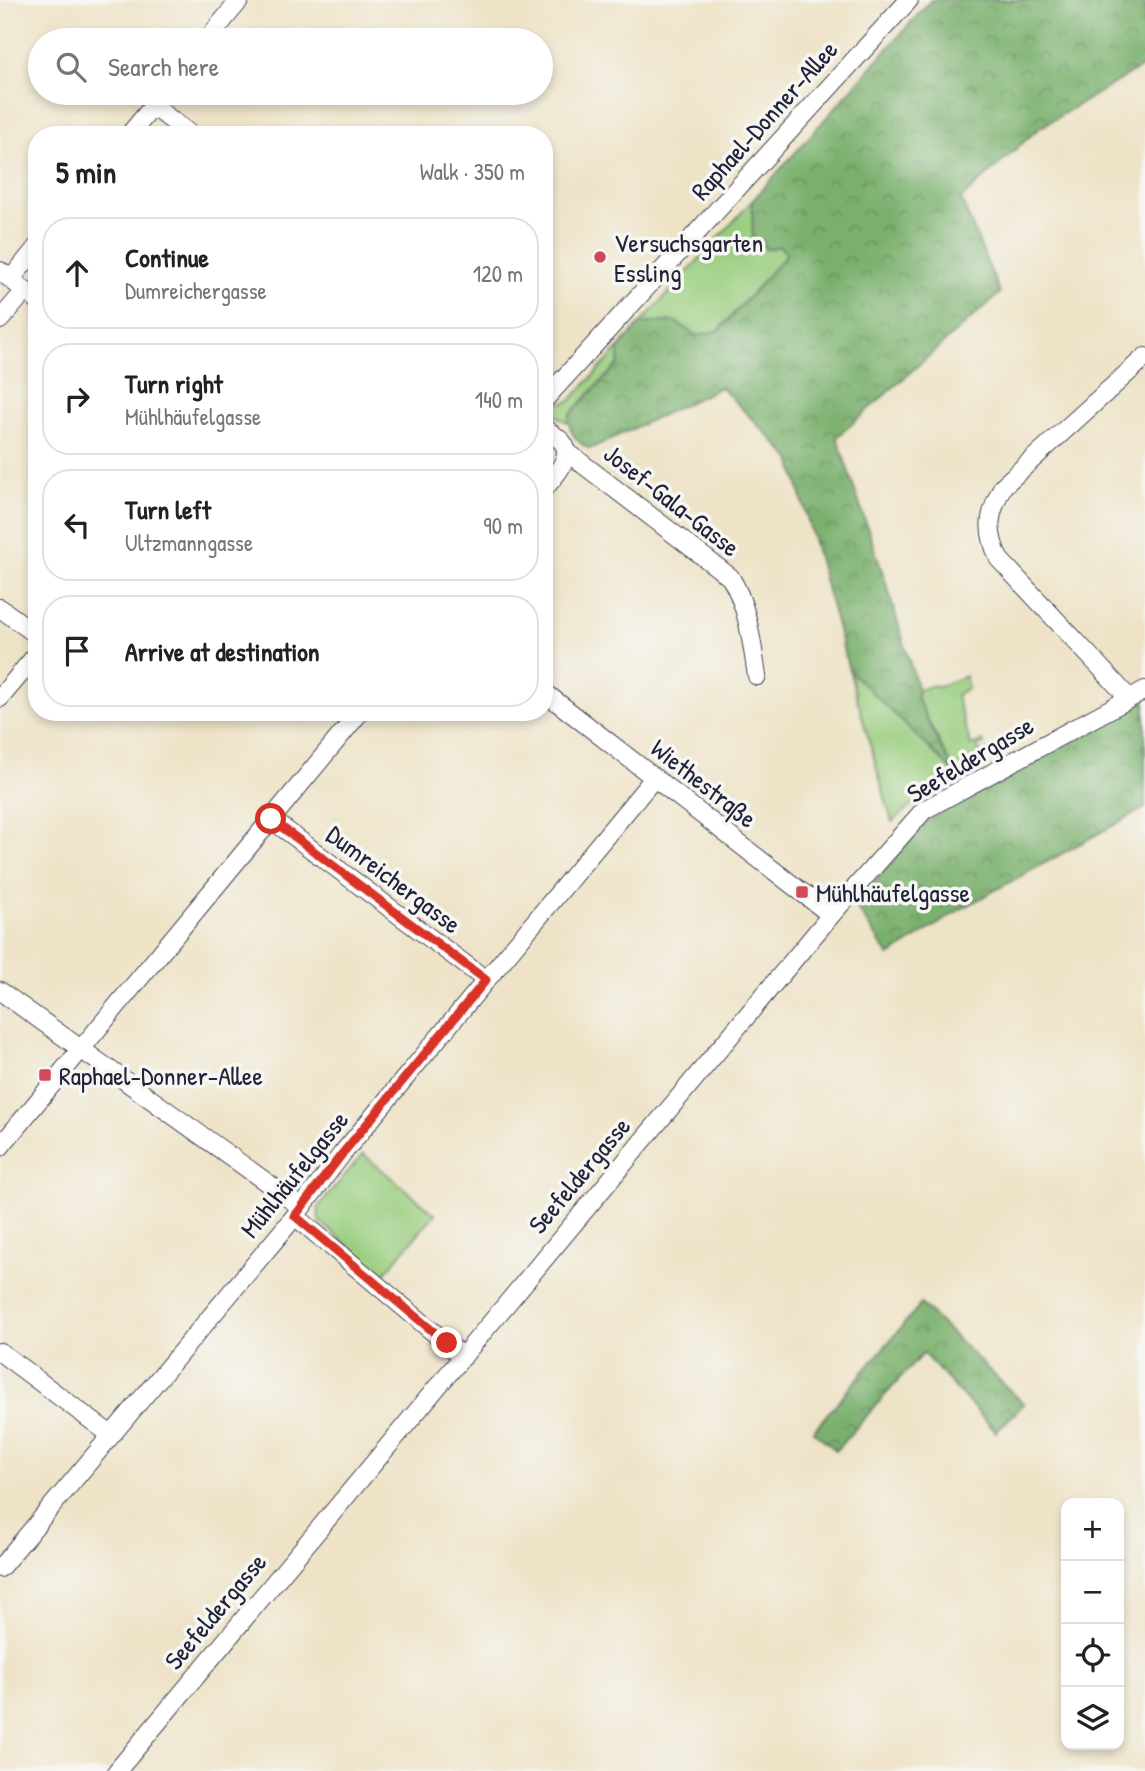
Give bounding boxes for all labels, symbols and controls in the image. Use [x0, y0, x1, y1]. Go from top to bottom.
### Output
search box [28, 28, 553, 105]
street label: Raphael-Donner-Allee [683, 33, 845, 207]
icon: search [52, 48, 90, 86]
text: Search here [108, 49, 219, 84]
text: 5 min [56, 152, 116, 192]
text: Walk · 350 m [420, 156, 525, 187]
place label: Versuchsgarten Essling [614, 225, 763, 290]
text: Continue [125, 240, 209, 275]
marker: Versuchsgarten Essling [592, 249, 608, 265]
icon: ahead [58, 254, 96, 292]
text: 120 m [473, 258, 523, 289]
text: Dumreichergasse [125, 275, 267, 306]
text: Turn right [125, 366, 223, 401]
icon: right [58, 380, 96, 418]
text: 140 m [475, 384, 523, 415]
text: Mühlhäufelgasse [125, 401, 261, 432]
street label: Josef-Gala-Gasse [597, 436, 747, 564]
text: Turn left [125, 492, 211, 527]
icon: left [58, 506, 96, 544]
text: 90 m [483, 510, 523, 541]
text: Ultzmanngasse [125, 527, 253, 558]
icon: arrive [58, 632, 96, 670]
text: Arrive at destination [125, 634, 320, 669]
street label: Seefeldergasse [900, 707, 1040, 811]
street label: Wiethestraße [644, 731, 764, 835]
route start [255, 803, 286, 834]
street label: Dumreichergasse [320, 817, 468, 941]
place label: Mühlhäufelgasse [816, 875, 970, 910]
marker: Mühlhäufelgasse [794, 884, 810, 900]
place label: Raphael-Donner-Allee [59, 1058, 263, 1093]
marker: Raphael-Donner-Allee [37, 1067, 53, 1083]
street label: Mühlhäufelgasse [232, 1103, 356, 1245]
street label: Seefeldergasse [520, 1109, 638, 1241]
route end [431, 1327, 462, 1358]
map controls [1061, 1498, 1124, 1750]
button: + [1061, 1498, 1124, 1561]
street label: Seefeldergasse [156, 1545, 274, 1677]
button: − [1061, 1561, 1124, 1624]
button: locate [1061, 1624, 1124, 1687]
button: layers [1061, 1687, 1124, 1750]

